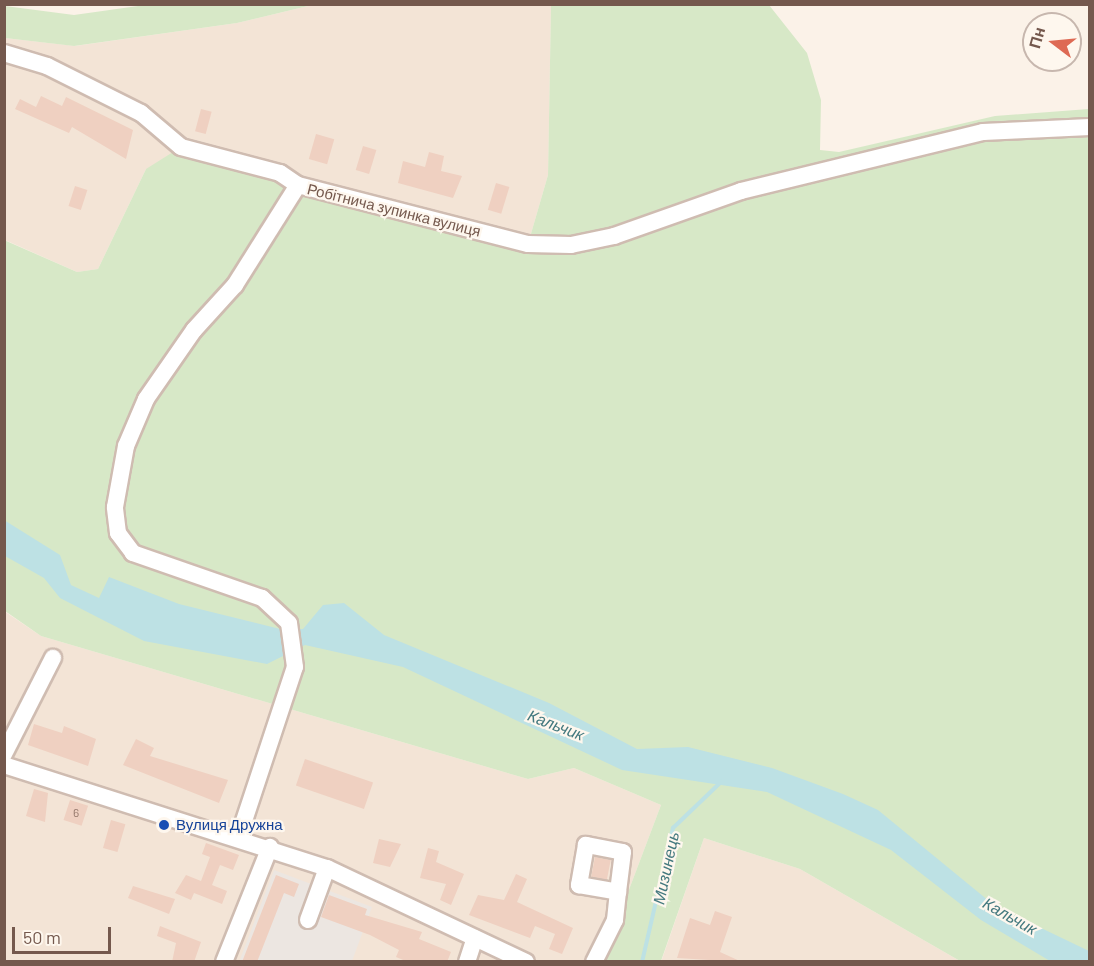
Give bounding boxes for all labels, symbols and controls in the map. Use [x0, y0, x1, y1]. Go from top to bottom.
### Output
north arrow [1022, 12, 1082, 72]
text: Пн [1024, 25, 1048, 50]
street label: Робітнича зупинка вулиця [305, 180, 483, 240]
water label: Кальчик [525, 705, 587, 745]
house number: 6 [73, 806, 79, 820]
place label: Вулиця Дружна [176, 816, 283, 834]
marker: Вулиця Дружна [157, 818, 171, 832]
water label: Мизинець [649, 830, 683, 906]
water label: Кальчик [980, 893, 1040, 939]
scale bar [15, 915, 114, 953]
text: 50 m [23, 926, 61, 948]

